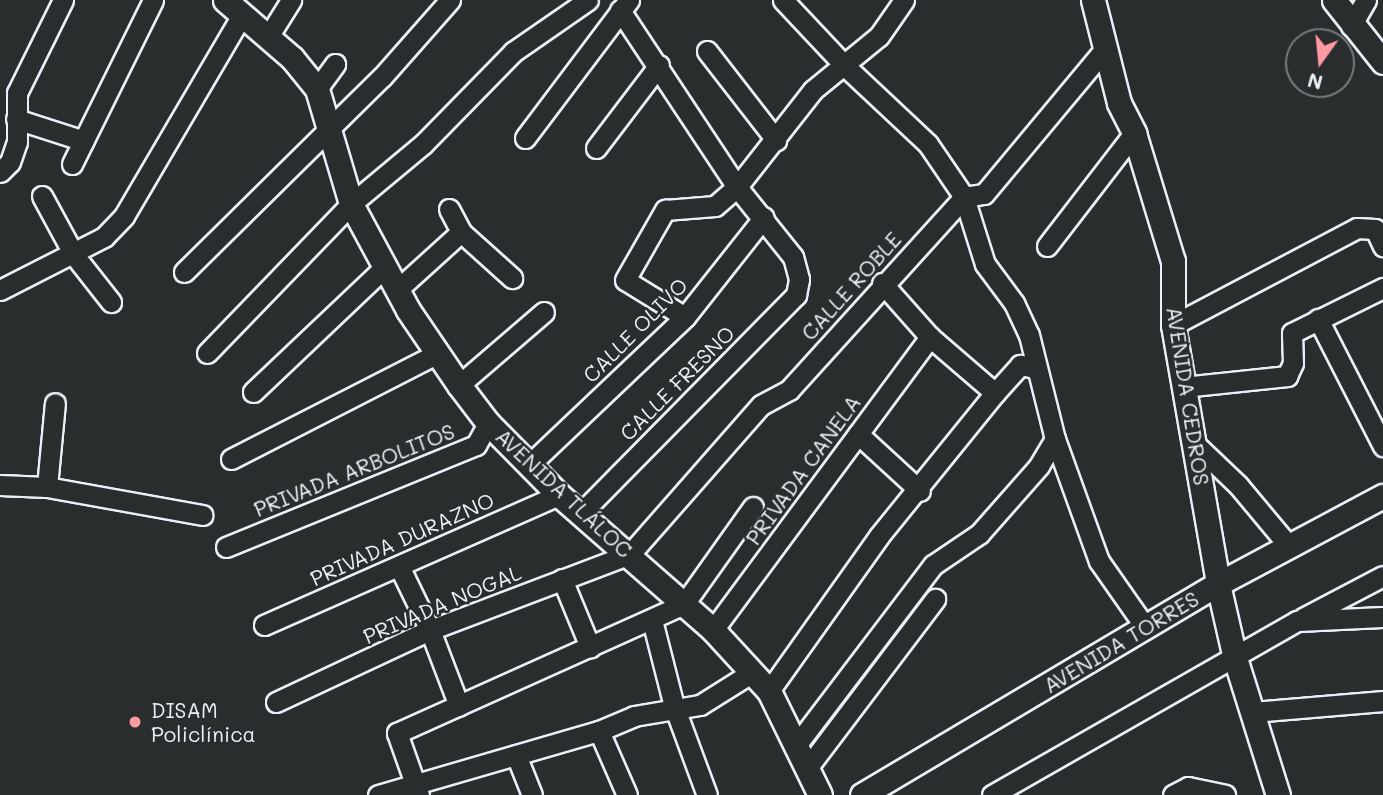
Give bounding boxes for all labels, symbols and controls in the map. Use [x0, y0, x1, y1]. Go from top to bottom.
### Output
north arrow [1285, 28, 1355, 98]
text: N [1305, 68, 1325, 96]
street label: CALLE ROBLE [796, 227, 906, 345]
street label: CALLE OLIVO [578, 273, 692, 387]
street label: AVENIDA CEDROS [1161, 305, 1215, 487]
street label: CALLE FRESNO [615, 321, 739, 445]
street label: PRIVADA CANELA [740, 390, 866, 550]
street label: PRIVADA ARBOLITOS [250, 418, 458, 522]
street label: AVENIDA TLÁLOC [491, 423, 637, 563]
street label: PRIVADA DURAZNO [306, 487, 498, 591]
street label: PRIVADA NOGAL [359, 559, 525, 649]
street label: AVENIDA TORRES [1039, 586, 1203, 698]
place label: DISAM Policlínica [151, 697, 256, 747]
marker: DISAM Policlínica [125, 712, 145, 732]

